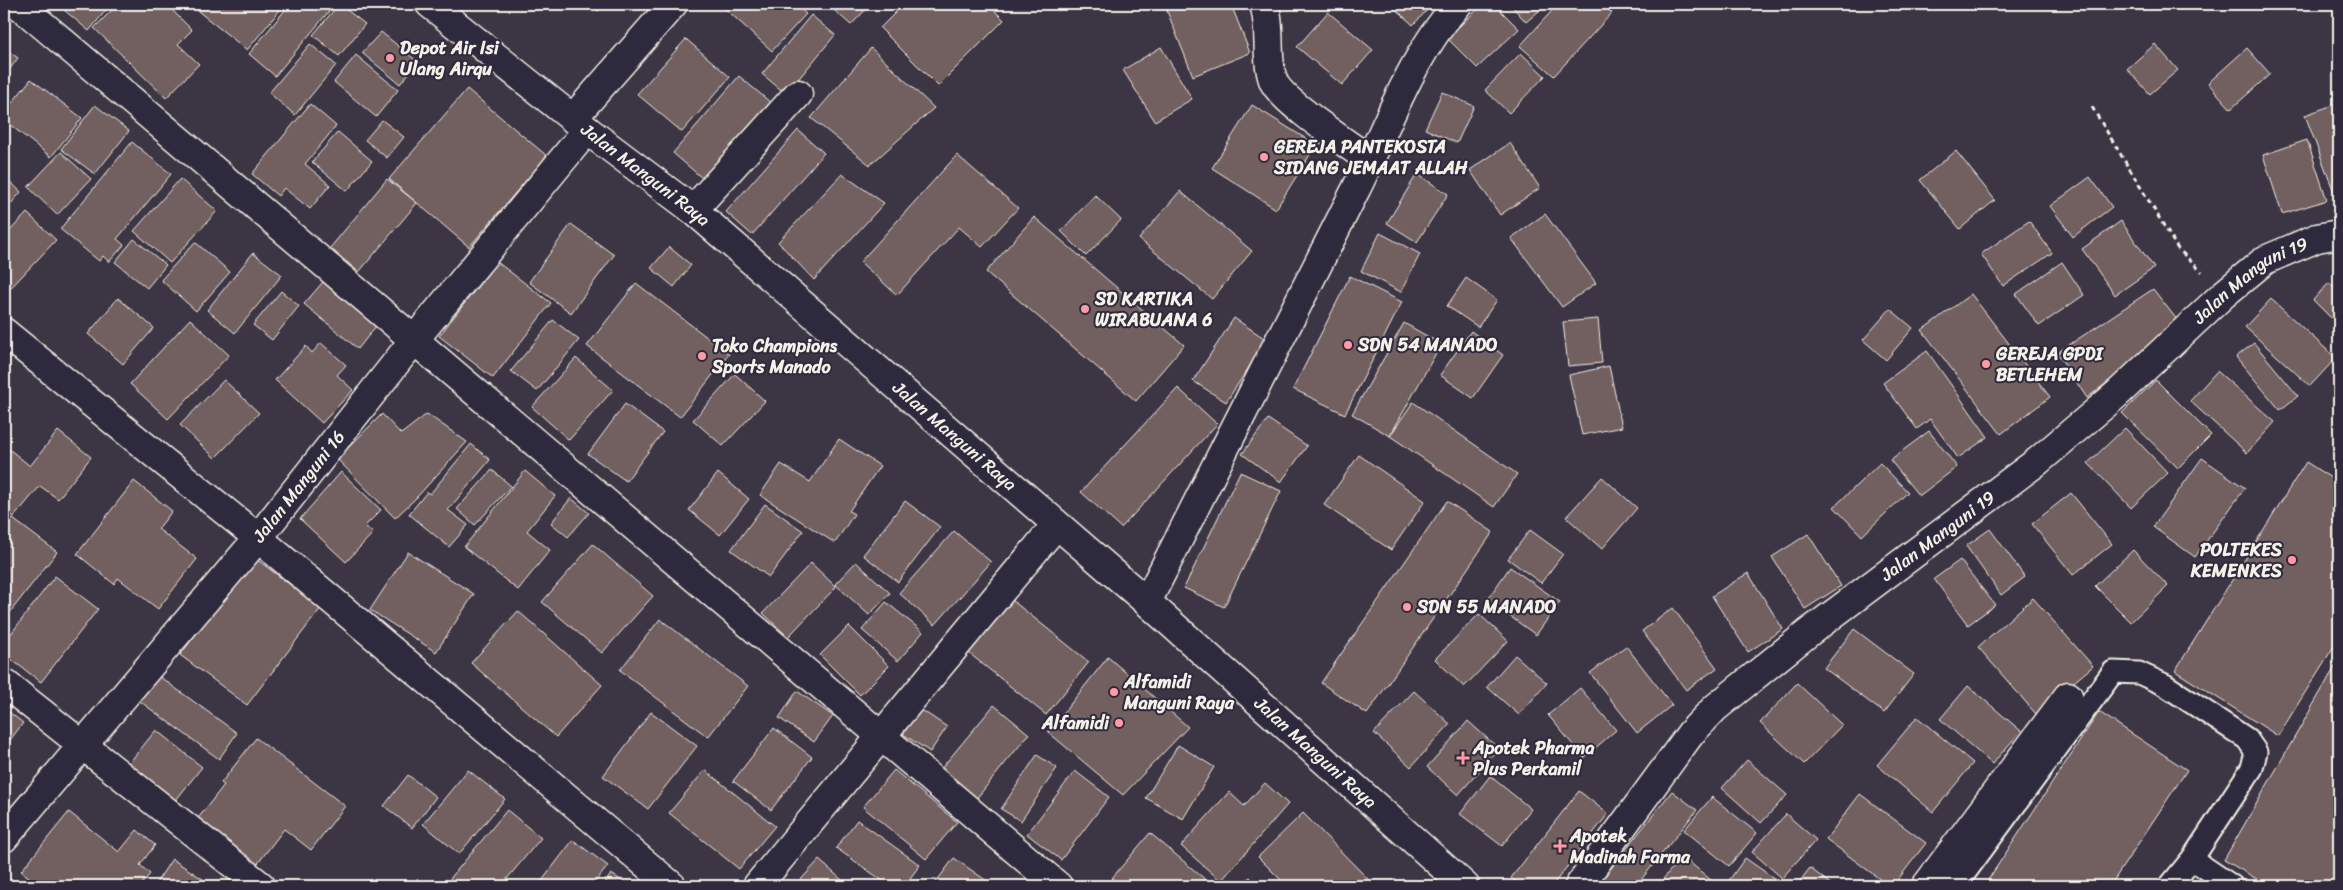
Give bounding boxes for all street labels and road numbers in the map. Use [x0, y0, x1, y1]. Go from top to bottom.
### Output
street label: Jalan Manguni Raya [573, 114, 718, 235]
street label: Jalan Manguni 19 [2184, 228, 2313, 333]
street label: Jalan Manguni Raya [884, 372, 1025, 499]
street label: Jalan Manguni 16 [243, 423, 354, 550]
street label: Jalan Manguni 19 [1873, 482, 2002, 590]
street label: Jalan Manguni Raya [1246, 688, 1385, 817]

